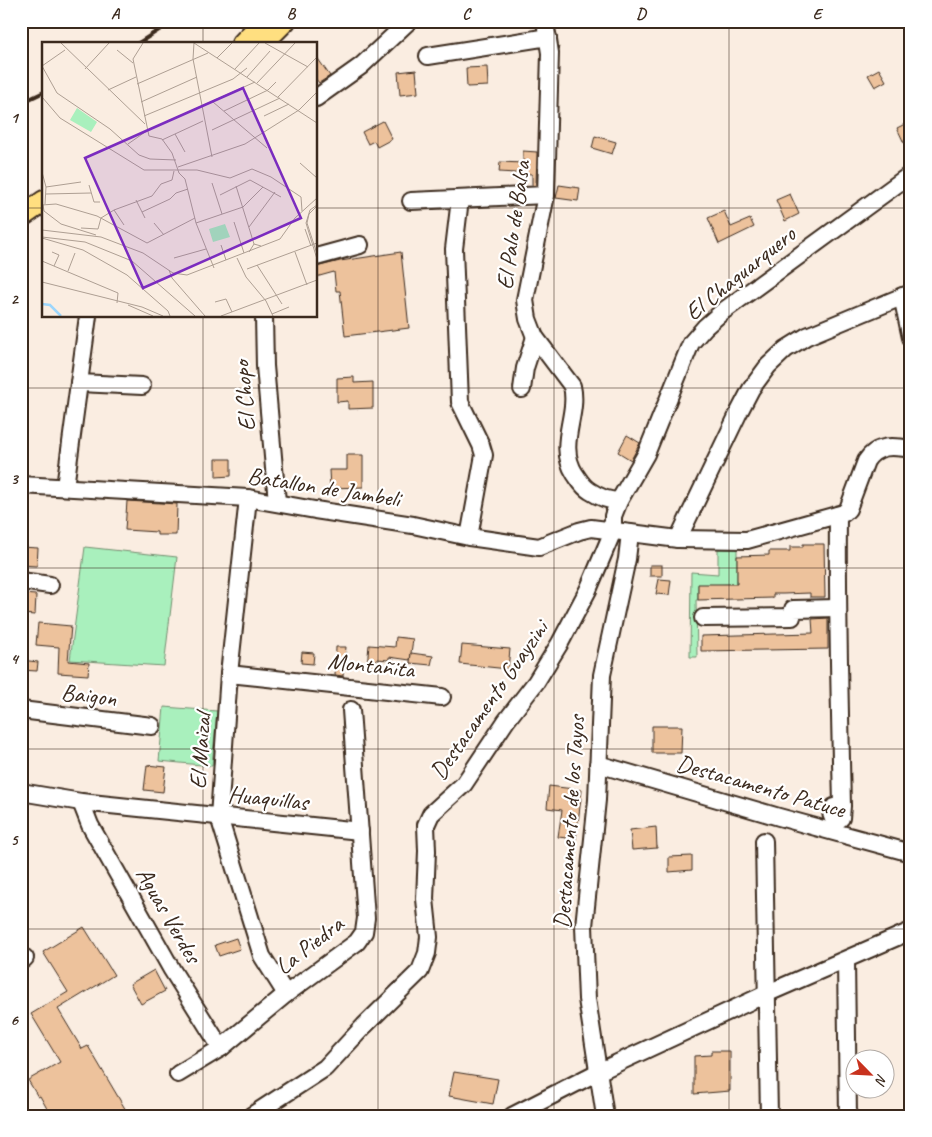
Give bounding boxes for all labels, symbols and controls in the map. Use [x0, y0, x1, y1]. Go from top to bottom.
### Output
text: A [111, 4, 121, 24]
text: B [287, 4, 297, 24]
text: C [462, 4, 472, 24]
text: D [636, 4, 647, 24]
text: E [813, 4, 824, 24]
inset map [42, 42, 318, 318]
text: 1 [10, 108, 19, 128]
street label: El Palo de Balsa [489, 157, 537, 291]
street label: El Chaguarquero [678, 218, 803, 327]
text: 2 [10, 289, 19, 309]
street label: El Chopo [226, 357, 262, 433]
street label: Batallon de Jambeli [246, 460, 405, 514]
text: 3 [10, 469, 19, 489]
street label: Destacamento Guayzini [423, 612, 557, 785]
street label: Montañita [326, 646, 417, 685]
text: 4 [10, 649, 19, 669]
street label: Baigon [60, 677, 118, 713]
street label: El Maizal [182, 708, 218, 790]
street label: Destacamento de los Tayos [547, 713, 592, 930]
street label: Destacamento Patuce [673, 748, 851, 825]
street label: Huaquillas [226, 779, 312, 817]
text: 5 [11, 830, 20, 850]
street label: Aguas Verdes [130, 862, 209, 970]
street label: La Piedra [269, 908, 350, 981]
text: 6 [10, 1010, 19, 1030]
north arrow [844, 1050, 894, 1100]
text: N [871, 1072, 891, 1089]

